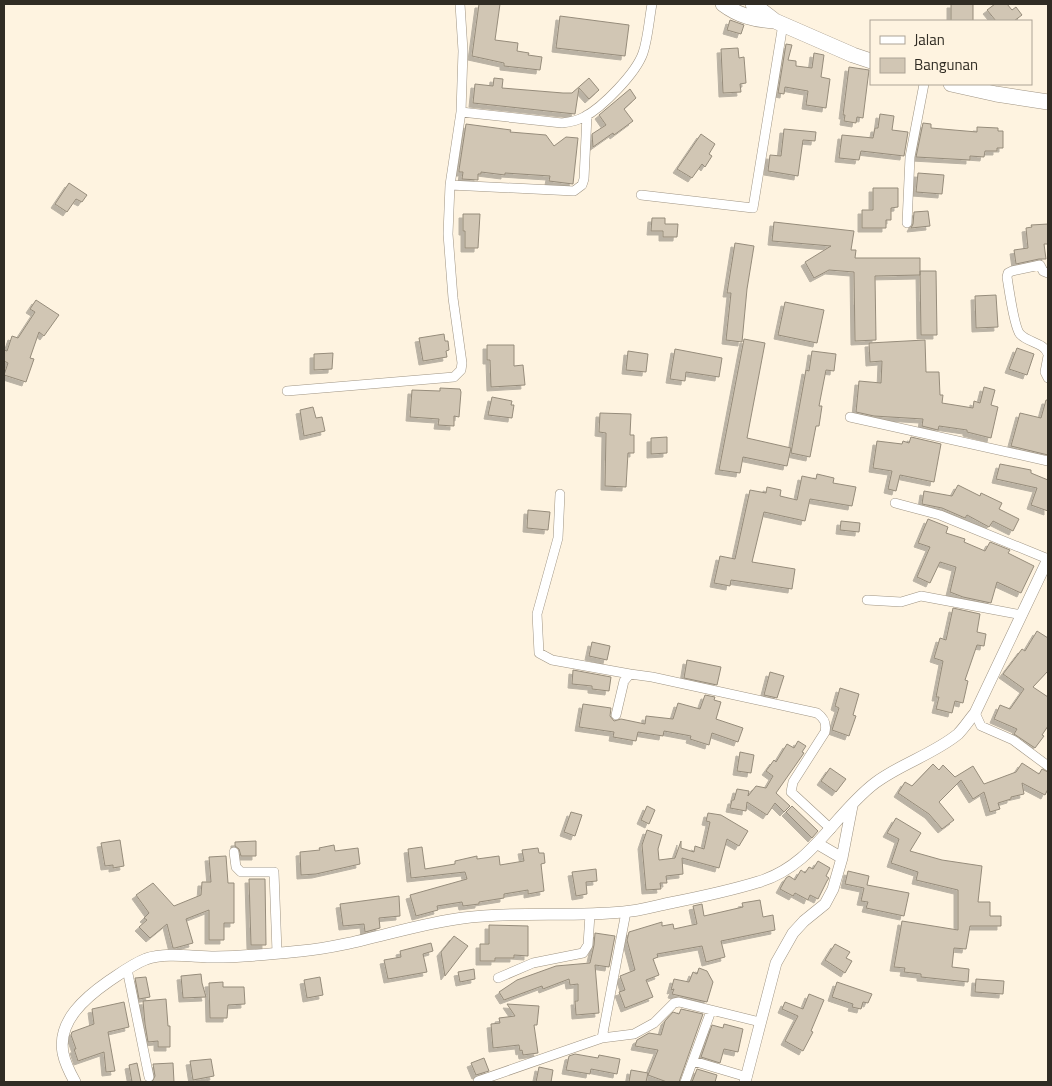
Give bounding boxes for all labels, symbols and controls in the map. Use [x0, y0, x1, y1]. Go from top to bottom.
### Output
legend [870, 20, 1032, 85]
text: Jalan [914, 28, 945, 51]
text: Bangunan [914, 53, 978, 76]

